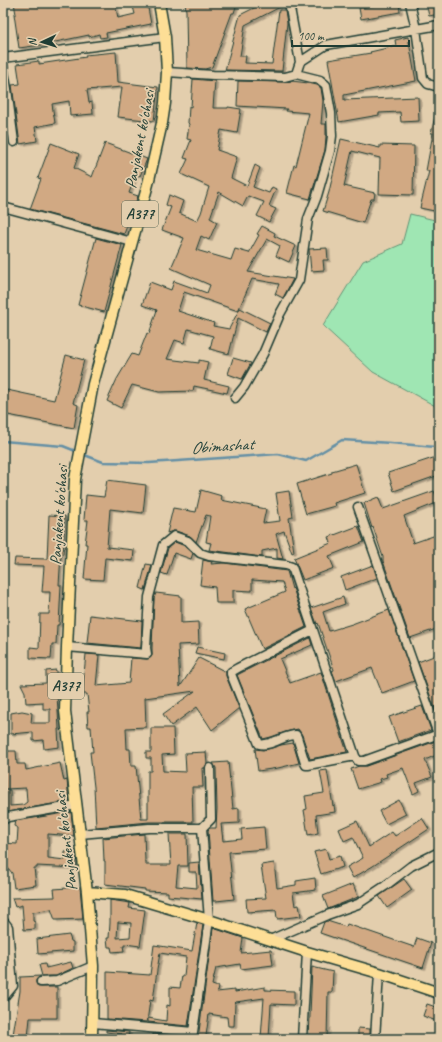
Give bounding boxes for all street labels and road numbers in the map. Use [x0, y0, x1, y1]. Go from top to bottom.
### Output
street label: Panjakent ko'chasi [121, 86, 160, 190]
road number: A377 [122, 201, 158, 227]
street label: Panjakent ko'chasi [46, 463, 73, 565]
road number: A377 [48, 673, 84, 699]
street label: Panjakent ko'chasi [50, 788, 82, 892]

